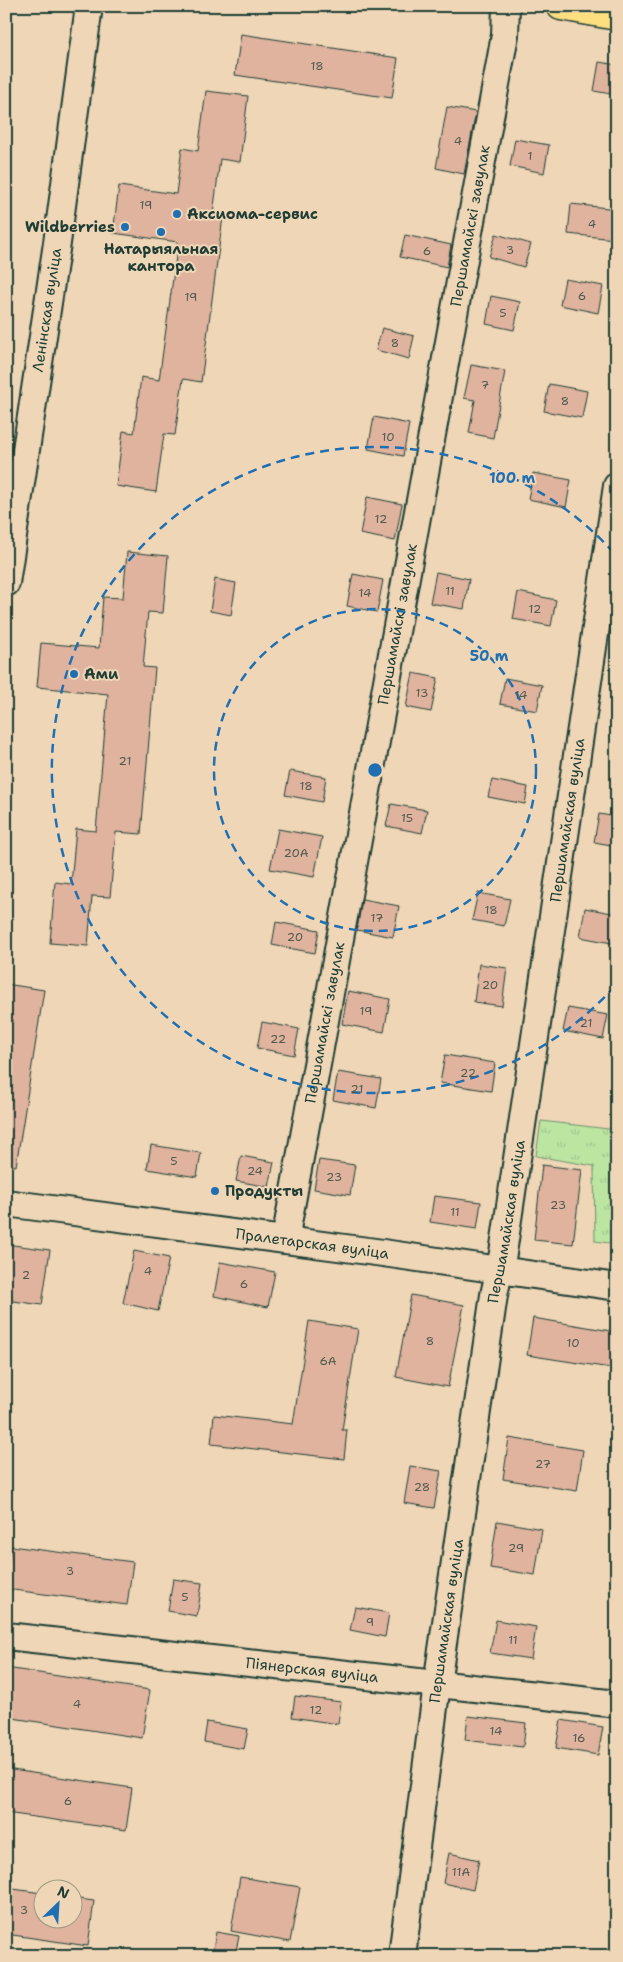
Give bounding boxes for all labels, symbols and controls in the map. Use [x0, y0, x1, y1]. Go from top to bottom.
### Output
house number: 18 [310, 58, 324, 74]
house number: 4 [454, 133, 462, 149]
street label: Першамайскі завулак [446, 143, 495, 308]
house number: 1 [527, 148, 533, 164]
house number: 19 [140, 197, 152, 213]
place label: Аксиома-сервис [187, 204, 318, 224]
marker: Аксиома-сервис [171, 208, 183, 220]
house number: 4 [588, 216, 596, 232]
place label: Wildberries [25, 217, 115, 237]
marker: Wildberries [119, 221, 131, 233]
marker: Натарыяльная кантора [155, 226, 167, 238]
place label: Натарыяльная кантора [104, 239, 218, 276]
house number: 3 [506, 242, 514, 258]
house number: 6 [423, 243, 431, 259]
street label: Ленінская вуліца [28, 246, 66, 373]
house number: 6 [578, 288, 586, 304]
house number: 19 [185, 289, 197, 305]
house number: 5 [499, 305, 507, 321]
house number: 8 [391, 335, 399, 351]
house number: 7 [481, 377, 489, 393]
house number: 8 [561, 393, 569, 409]
house number: 10 [381, 429, 395, 445]
text: 100 m [489, 468, 535, 488]
house number: 12 [375, 511, 387, 527]
street label: Першамайскі завулак [373, 542, 422, 706]
house number: 11 [445, 583, 455, 599]
house number: 14 [359, 585, 371, 601]
house number: 12 [529, 601, 541, 617]
text: 50 m [470, 646, 509, 666]
place label: Ами [84, 664, 119, 684]
marker: Ами [68, 668, 80, 680]
house number: 13 [416, 685, 428, 701]
house number: 14 [515, 687, 527, 703]
street label: Першамайская вуліца [545, 736, 589, 903]
house number: 21 [119, 753, 131, 769]
centre of rings [366, 761, 384, 779]
house number: 18 [299, 778, 313, 794]
house number: 15 [401, 810, 413, 826]
house number: 20А [283, 845, 309, 861]
house number: 18 [484, 902, 498, 918]
house number: 17 [371, 910, 383, 926]
house number: 20 [287, 929, 303, 945]
street label: Першамайскі завулак [300, 940, 349, 1105]
house number: 20 [482, 977, 498, 993]
house number: 19 [360, 1003, 372, 1019]
house number: 21 [580, 1015, 592, 1031]
house number: 22 [270, 1031, 286, 1047]
house number: 22 [460, 1065, 476, 1081]
house number: 21 [351, 1081, 363, 1097]
street label: Першамайская вуліца [483, 1138, 530, 1304]
house number: 5 [170, 1153, 178, 1169]
house number: 24 [247, 1163, 263, 1179]
house number: 23 [326, 1169, 342, 1185]
place label: Продукты [225, 1181, 303, 1201]
marker: Продукты [209, 1185, 221, 1197]
house number: 23 [550, 1197, 566, 1213]
house number: 11 [450, 1204, 460, 1220]
street label: Пралетарская вуліца [234, 1224, 391, 1264]
house number: 4 [144, 1263, 152, 1279]
house number: 2 [22, 1267, 30, 1283]
house number: 6 [240, 1276, 248, 1292]
house number: 8 [426, 1333, 434, 1349]
house number: 10 [566, 1335, 580, 1351]
house number: 6А [319, 1353, 337, 1369]
house number: 27 [535, 1456, 551, 1472]
house number: 28 [414, 1479, 430, 1495]
street label: Першамайская вуліца [425, 1537, 468, 1704]
house number: 29 [508, 1540, 524, 1556]
house number: 3 [66, 1563, 74, 1579]
house number: 5 [181, 1589, 189, 1605]
house number: 9 [366, 1614, 374, 1630]
house number: 11 [508, 1632, 518, 1648]
street label: Піянерская вуліца [245, 1653, 380, 1687]
house number: 4 [73, 1696, 81, 1712]
house number: 12 [310, 1702, 322, 1718]
house number: 14 [490, 1723, 502, 1739]
house number: 16 [572, 1730, 586, 1746]
house number: 6 [64, 1793, 72, 1809]
house number: 11А [452, 1864, 470, 1880]
north arrow [32, 1880, 82, 1930]
text: N [55, 1882, 72, 1903]
house number: 3 [20, 1902, 28, 1918]

